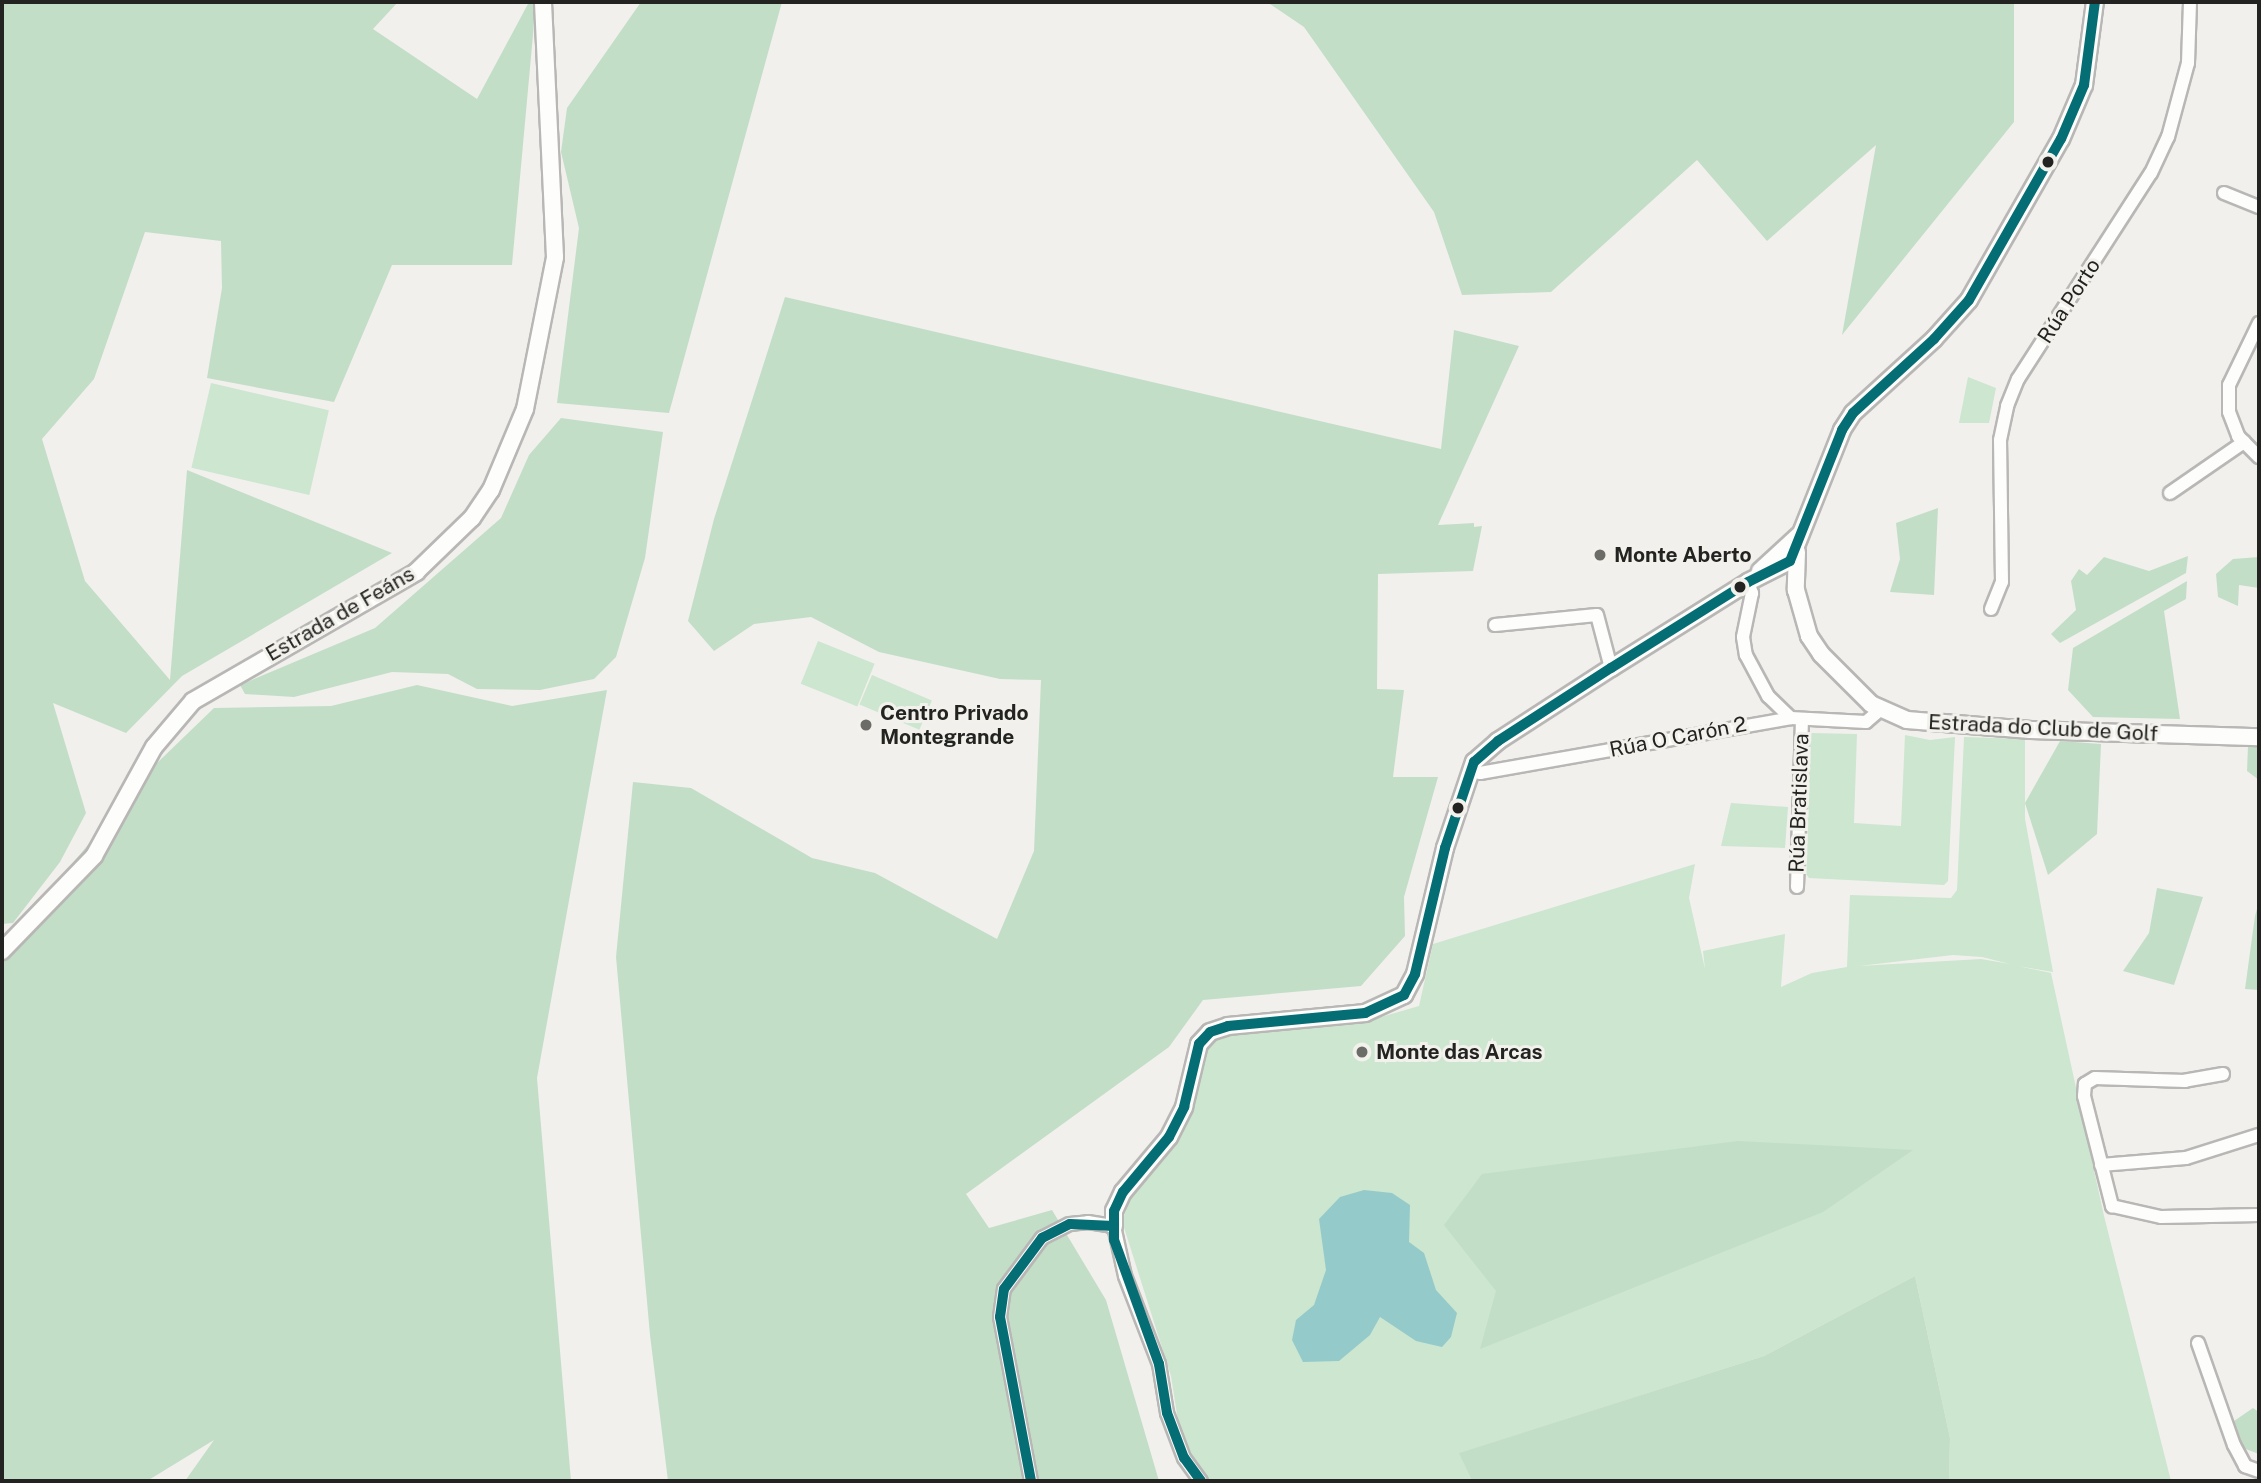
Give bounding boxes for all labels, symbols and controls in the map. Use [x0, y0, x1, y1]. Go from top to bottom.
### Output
unlabelled marker [2041, 155, 2055, 169]
street label: Rúa Porto [2032, 254, 2106, 348]
place label: Monte Aberto [1614, 542, 1752, 568]
marker: Monte Aberto [1592, 547, 1608, 563]
street label: Estrada de Feáns [261, 561, 419, 667]
unlabelled marker [1733, 580, 1747, 594]
place label: Centro Privado Montegrande [880, 700, 1029, 750]
street label: Estrada do Club de Golf [1927, 709, 2159, 747]
street label: Rúa O Carón 2 [1607, 711, 1749, 763]
marker: Centro Privado Montegrande [858, 717, 874, 733]
street label: Rúa Bratislava [1784, 733, 1814, 873]
unlabelled marker [1451, 801, 1465, 815]
place label: Monte das Arcas [1376, 1039, 1543, 1065]
marker: Monte das Arcas [1354, 1044, 1370, 1060]

